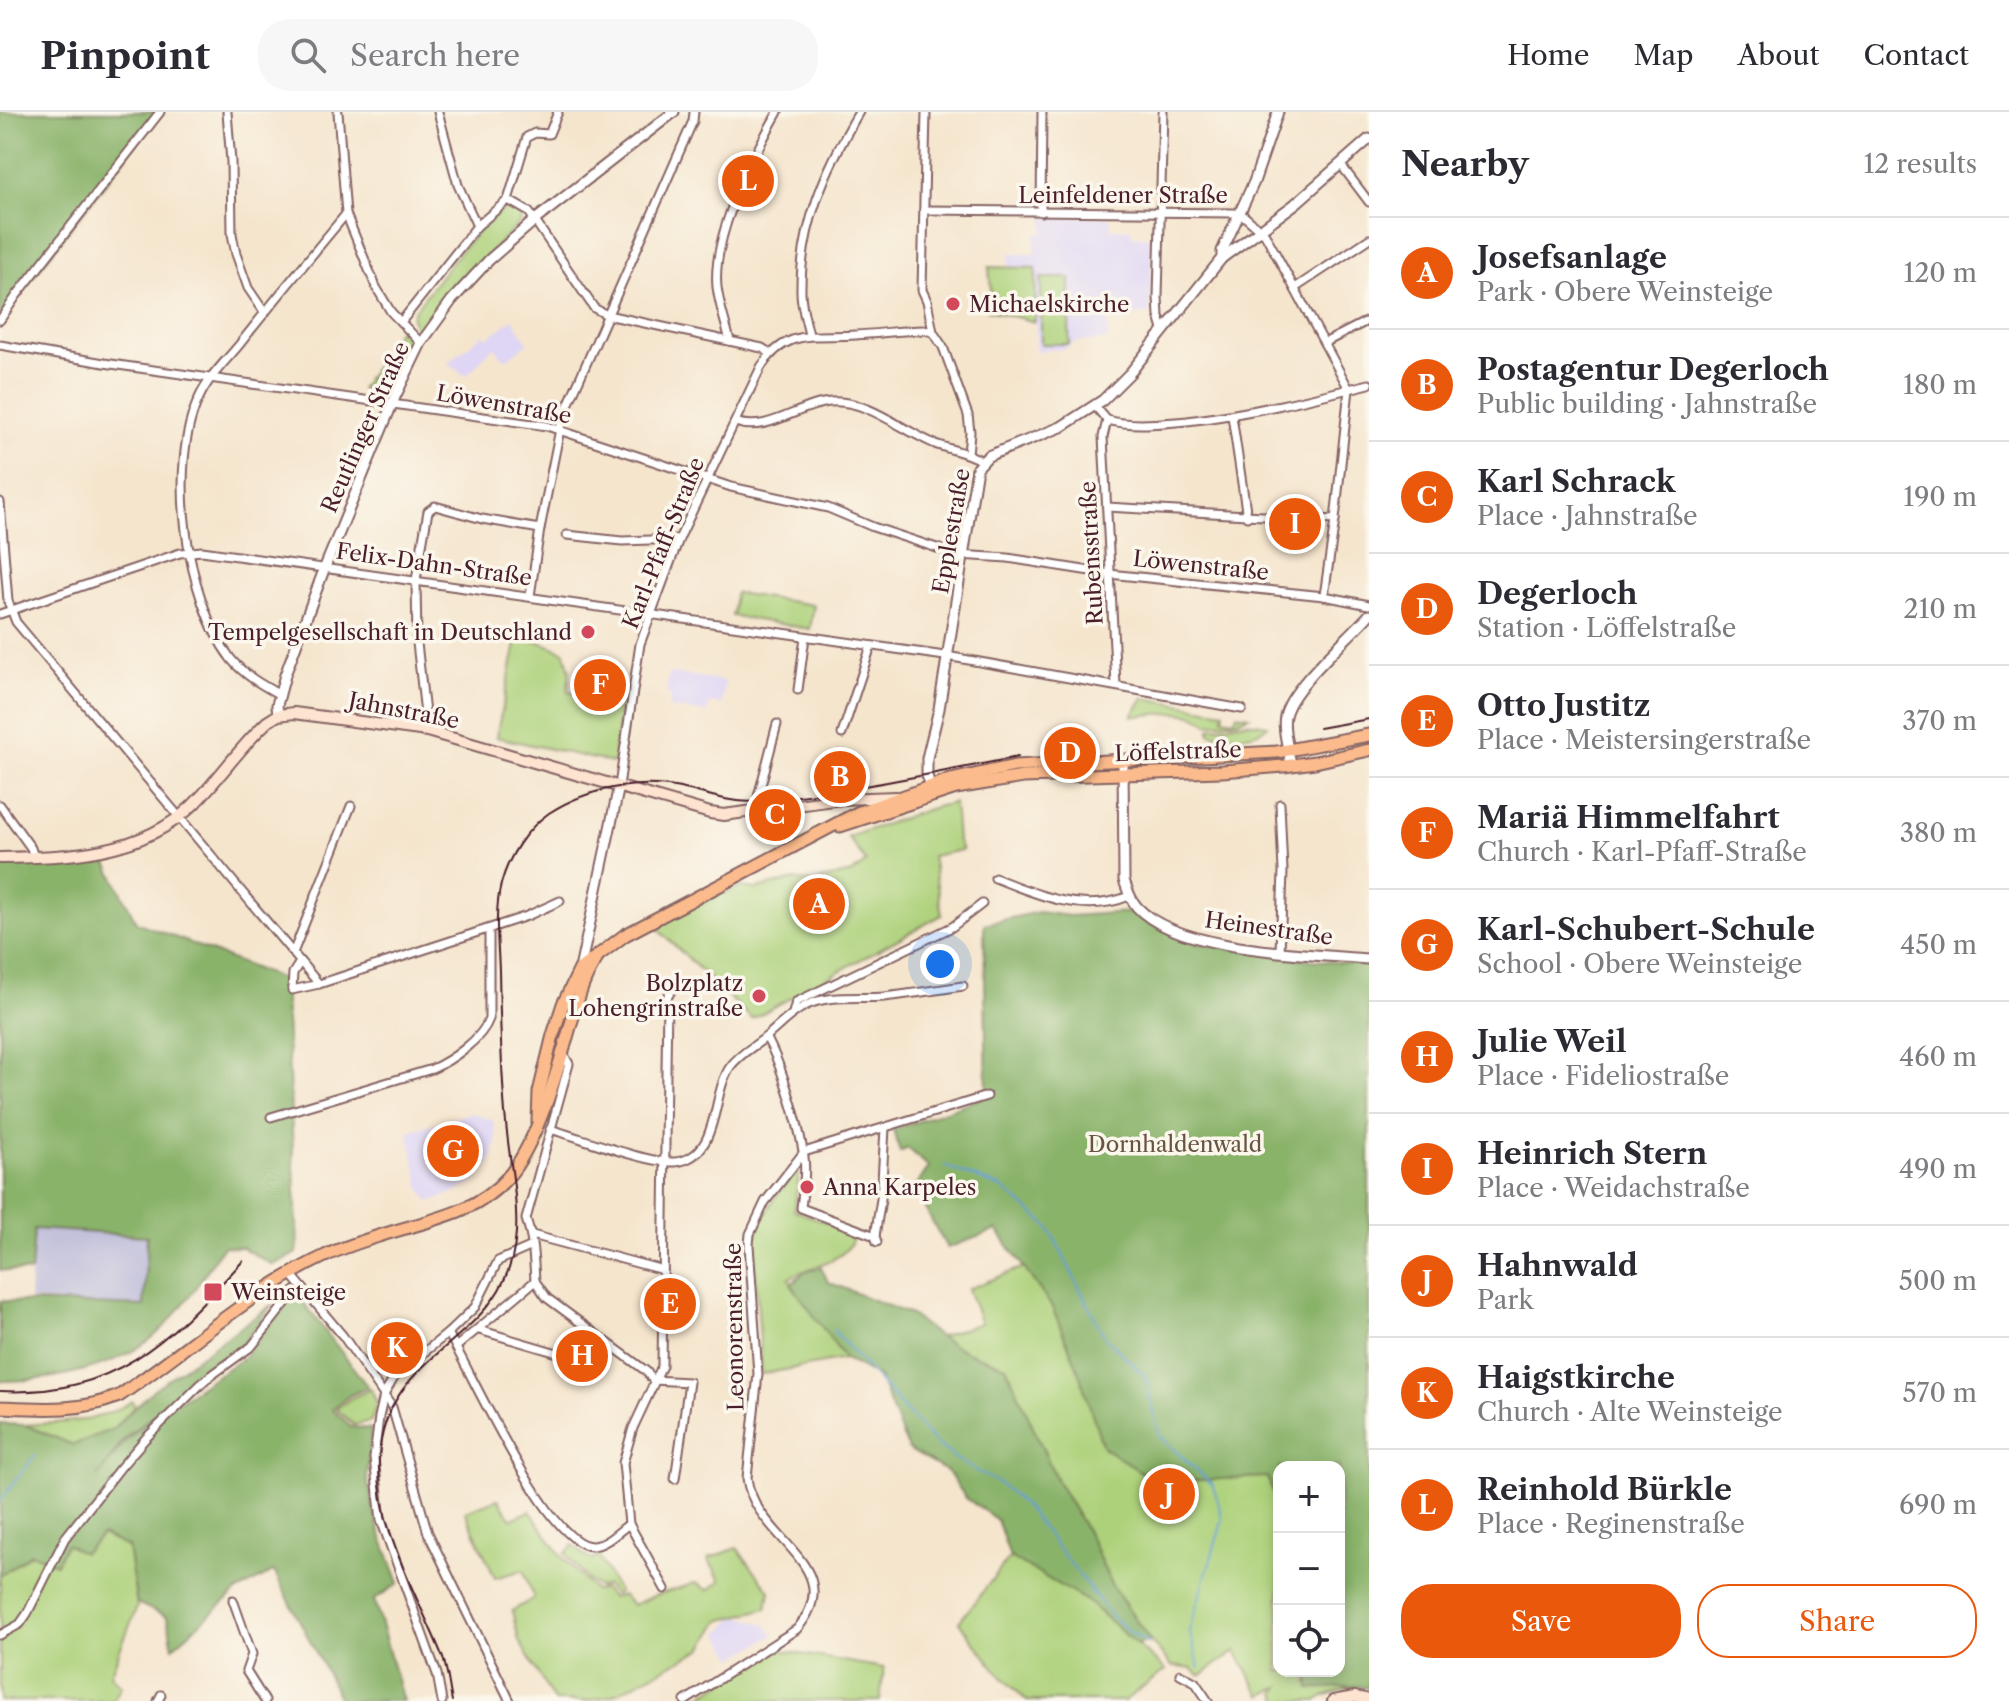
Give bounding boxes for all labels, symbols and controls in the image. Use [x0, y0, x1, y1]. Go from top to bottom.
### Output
search box [258, 19, 818, 91]
text: Pinpoint [40, 32, 210, 79]
icon: search [286, 33, 330, 77]
text: Search here [350, 37, 520, 74]
text: Home [1507, 38, 1589, 72]
text: Map [1633, 38, 1693, 72]
text: About [1737, 38, 1819, 72]
text: Contact [1863, 38, 1969, 72]
text: Nearby [1401, 143, 1529, 185]
text: 12 results [1863, 148, 1977, 180]
pin: L [722, 151, 774, 211]
street label: Leinfeldener Straße [1018, 182, 1228, 209]
text: Josefsanlage [1477, 239, 1667, 276]
text: A [1417, 257, 1437, 289]
text: 120 m [1903, 257, 1977, 289]
text: Park · Obere Weinsteige [1477, 276, 1773, 308]
place label: Michaelskirche [969, 291, 1129, 318]
marker: Michaelskirche [944, 295, 962, 313]
street label: Reutlinger Straße [316, 337, 415, 517]
text: Postagentur Degerloch [1477, 351, 1829, 388]
text: B [1417, 369, 1437, 401]
text: 180 m [1903, 369, 1977, 401]
street label: Löwenstraße [434, 379, 574, 430]
text: Public building · Jahnstraße [1477, 388, 1817, 420]
street label: Karl-Pfaff-Straße [617, 454, 710, 633]
text: Karl Schrack [1477, 463, 1675, 500]
street label: Epplestraße [927, 466, 976, 596]
street label: Rubensstraße [1074, 480, 1109, 626]
text: C [1417, 481, 1437, 513]
text: 190 m [1903, 481, 1977, 513]
pin: I [1269, 494, 1321, 554]
text: Place · Jahnstraße [1477, 500, 1698, 532]
street label: Felix-Dahn-Straße [334, 537, 534, 592]
street label: Löwenstraße [1132, 545, 1270, 586]
text: Degerloch [1477, 575, 1637, 612]
text: D [1416, 593, 1438, 625]
text: 210 m [1904, 593, 1977, 625]
text: Station · Löffelstraße [1477, 612, 1736, 644]
place label: Tempelgesellschaft in Deutschland [208, 619, 572, 646]
marker: Tempelgesellschaft in Deutschland [579, 623, 597, 641]
pin: F [574, 655, 626, 715]
street label: Jahnstraße [343, 686, 462, 734]
text: Otto Justitz [1477, 687, 1650, 724]
text: E [1418, 705, 1436, 737]
text: 370 m [1902, 705, 1977, 737]
pin: D [1044, 723, 1096, 783]
text: Place · Meistersingerstraße [1477, 724, 1811, 756]
street label: Löffelstraße [1114, 736, 1242, 767]
pin: B [814, 747, 866, 807]
pin: C [749, 785, 801, 845]
text: Mariä Himmelfahrt [1477, 799, 1780, 836]
text: F [1418, 817, 1436, 849]
text: 380 m [1900, 817, 1977, 849]
text: Church · Karl-Pfaff-Straße [1477, 836, 1807, 868]
pin: A [793, 874, 845, 934]
street label: Heinestraße [1203, 906, 1335, 951]
text: Karl-Schubert-Schule [1477, 911, 1815, 948]
text: G [1416, 929, 1438, 961]
text: 450 m [1900, 929, 1977, 961]
your location [920, 944, 960, 984]
text: School · Obere Weinsteige [1477, 948, 1802, 980]
place label: Bolzplatz Lohengrinstraße [568, 970, 743, 1022]
marker: Bolzplatz Lohengrinstraße [750, 987, 768, 1005]
text: Julie Weil [1477, 1023, 1626, 1060]
text: H [1415, 1041, 1439, 1073]
text: 460 m [1899, 1041, 1977, 1073]
text: Place · Fideliostraße [1477, 1060, 1729, 1092]
pin: G [427, 1121, 479, 1181]
park label: Dornhaldenwald [1088, 1131, 1262, 1158]
text: Heinrich Stern [1477, 1135, 1707, 1172]
text: I [1422, 1153, 1432, 1185]
text: 490 m [1899, 1153, 1977, 1185]
text: Place · Weidachstraße [1477, 1172, 1750, 1204]
place label: Anna Karpeles [822, 1174, 976, 1201]
marker: Anna Karpeles [798, 1178, 816, 1196]
street label: Leonorenstraße [720, 1243, 749, 1411]
text: Hahnwald [1477, 1247, 1638, 1284]
text: J [1422, 1265, 1432, 1297]
text: 500 m [1899, 1265, 1977, 1297]
pin: E [644, 1274, 696, 1334]
place label: Weinsteige [230, 1279, 346, 1306]
marker: Weinsteige [202, 1281, 224, 1303]
text: Park [1477, 1284, 1534, 1316]
pin: K [371, 1318, 423, 1378]
pin: H [556, 1326, 608, 1386]
text: Haigstkirche [1477, 1359, 1675, 1396]
text: K [1417, 1377, 1437, 1409]
text: 570 m [1902, 1377, 1977, 1409]
text: Church · Alte Weinsteige [1477, 1396, 1783, 1428]
map controls [1273, 1461, 1345, 1677]
button: + [1273, 1461, 1345, 1533]
pin: J [1143, 1464, 1195, 1524]
text: Reinhold Bürkle [1477, 1471, 1732, 1508]
text: L [1418, 1489, 1436, 1521]
text: 690 m [1899, 1489, 1977, 1521]
text: Place · Reginenstraße [1477, 1508, 1745, 1540]
button: − [1273, 1533, 1345, 1605]
button: Save [1401, 1584, 1681, 1658]
button: Share [1697, 1584, 1977, 1658]
button: locate [1273, 1605, 1345, 1677]

